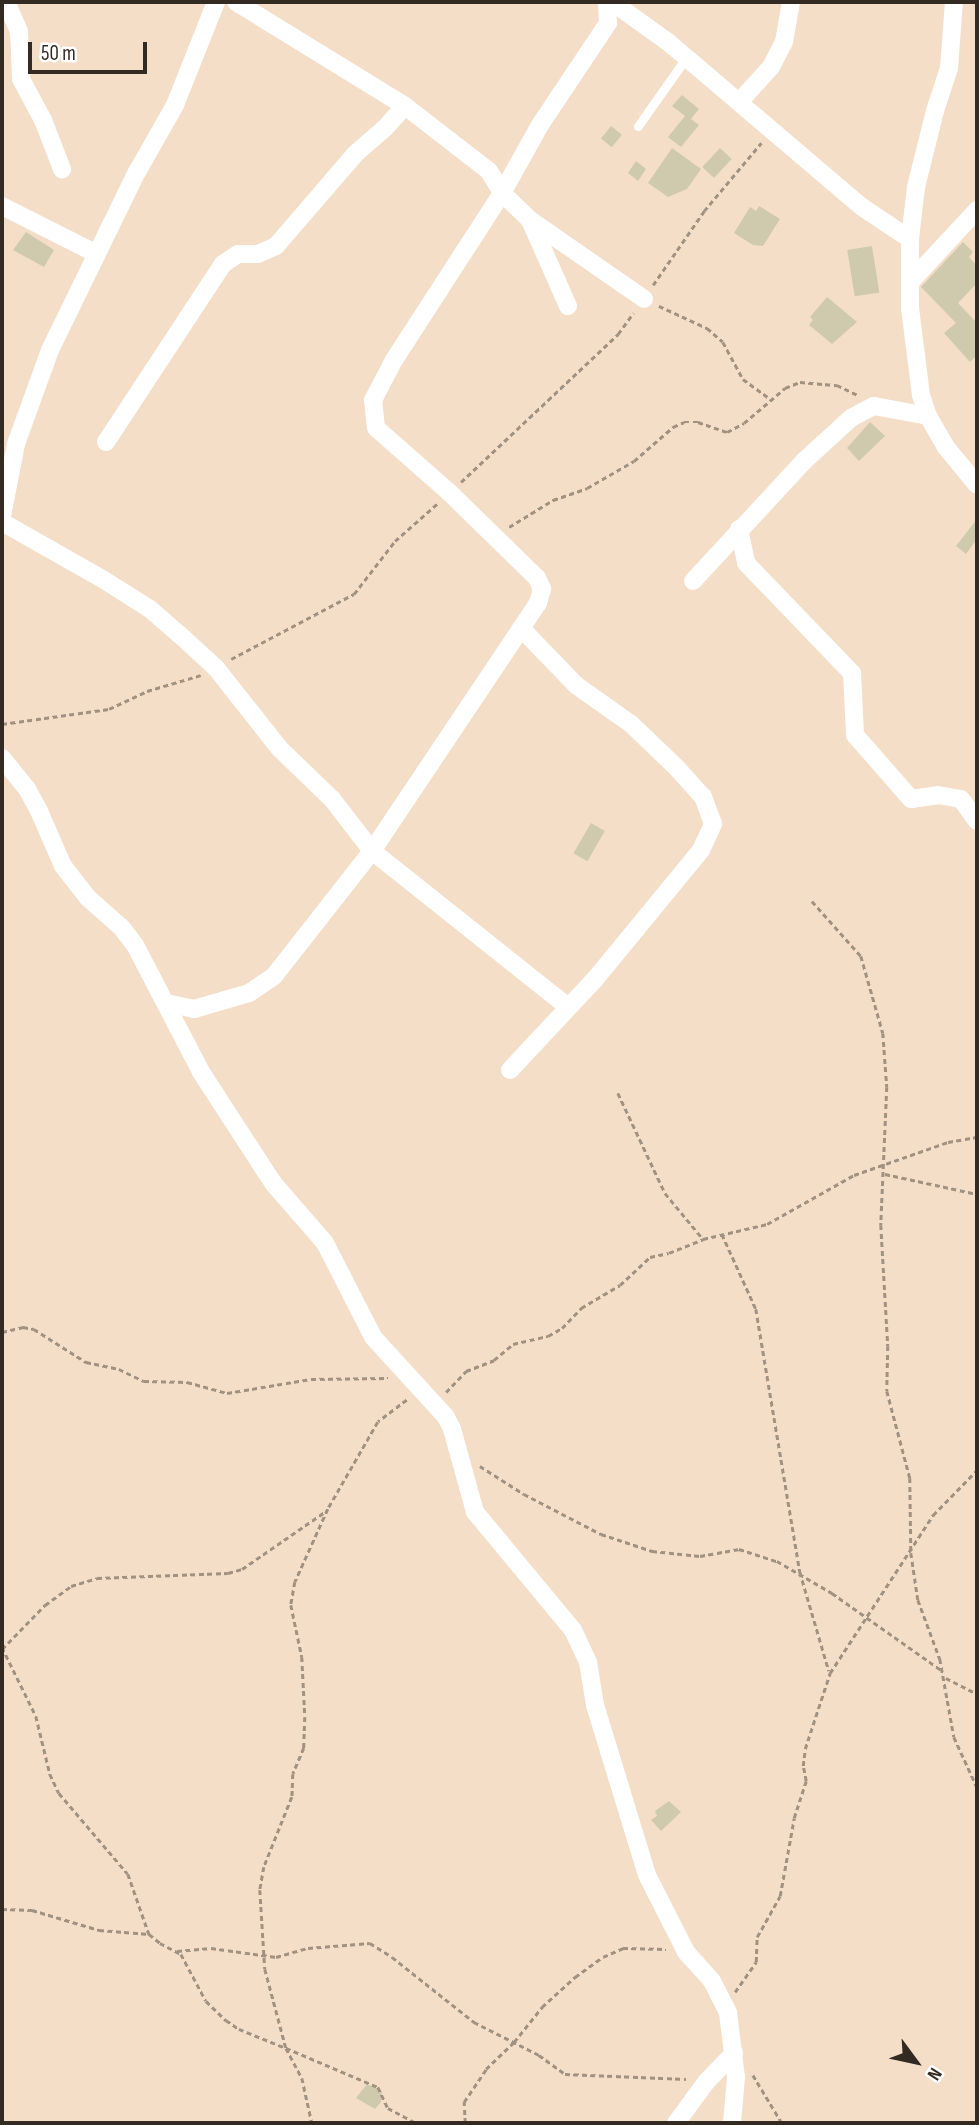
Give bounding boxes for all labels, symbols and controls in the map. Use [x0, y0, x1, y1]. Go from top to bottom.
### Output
scale bar [32, 28, 150, 72]
text: 50 m [41, 41, 76, 66]
north arrow [881, 2027, 951, 2097]
text: N [922, 2063, 946, 2084]

